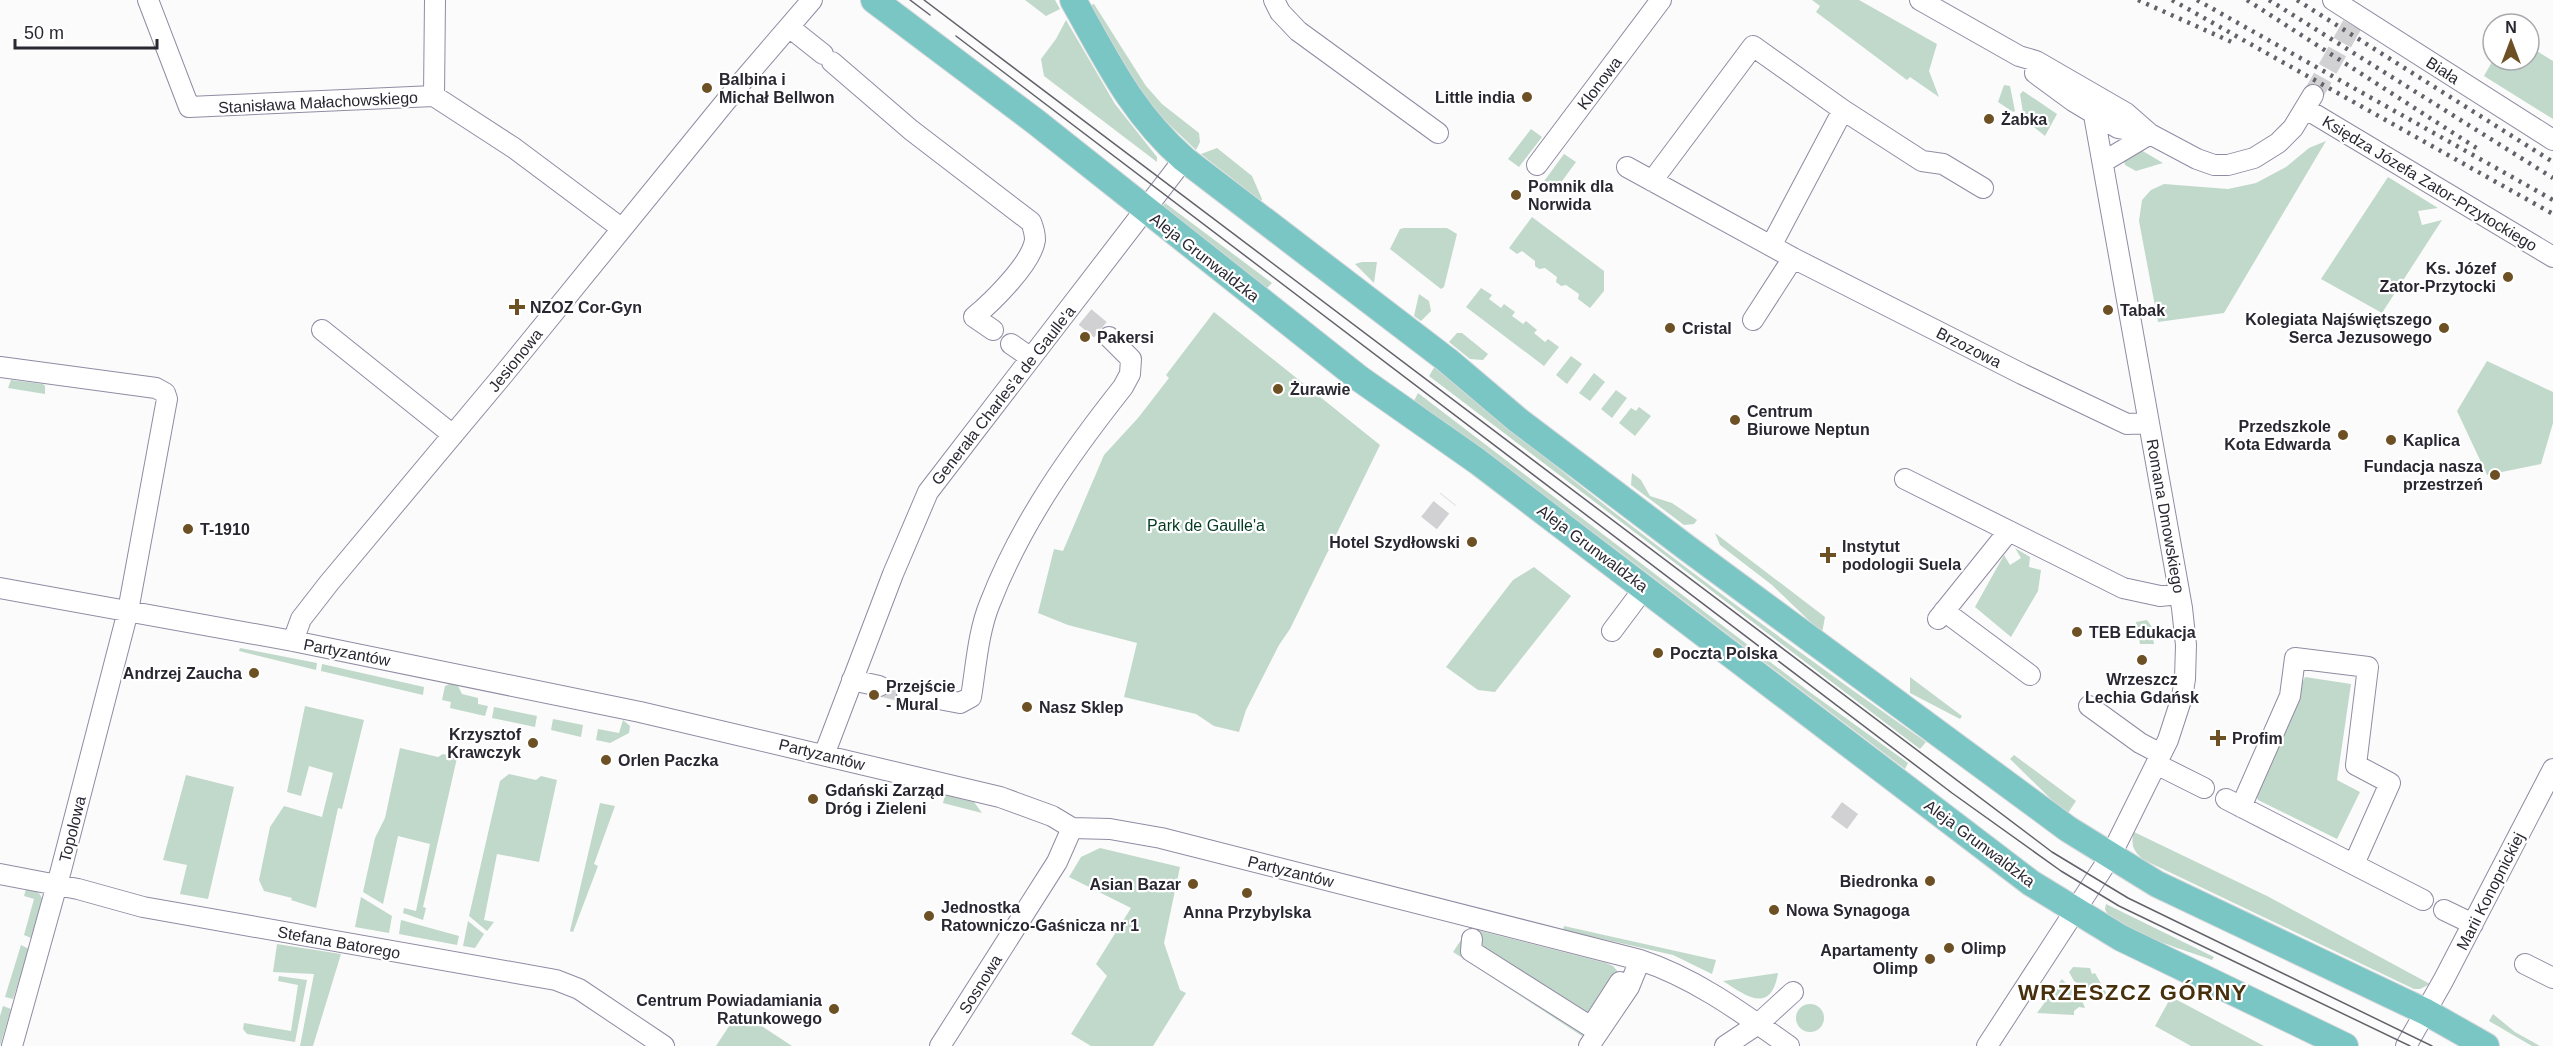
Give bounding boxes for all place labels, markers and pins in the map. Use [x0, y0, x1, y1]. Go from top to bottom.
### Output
place label: Balbina i Michał Bellwon [719, 71, 835, 106]
marker: Balbina i Michał Bellwon [700, 81, 714, 95]
place label: Little india [1435, 89, 1515, 106]
marker: Little india [1520, 90, 1534, 104]
place label: Żabka [2001, 111, 2047, 128]
marker: Żabka [1982, 112, 1996, 126]
place label: Pomnik dla Norwida [1528, 178, 1613, 213]
marker: Pomnik dla Norwida [1509, 188, 1523, 202]
place label: Ks. Józef Zator-Przytocki [2380, 260, 2497, 295]
marker: Ks. Józef Zator-Przytocki [2501, 270, 2515, 284]
marker: NZOZ Cor-Gyn [508, 298, 526, 316]
place label: NZOZ Cor-Gyn [530, 299, 642, 316]
place label: Tabak [2120, 302, 2165, 319]
marker: Tabak [2101, 303, 2115, 317]
place label: Kolegiata Najświętszego Serca Jezusowego [2245, 311, 2432, 346]
place label: Cristal [1682, 320, 1732, 337]
marker: Cristal [1663, 321, 1677, 335]
marker: Kolegiata Najświętszego Serca Jezusowego [2437, 321, 2451, 335]
place label: Pakersi [1097, 329, 1154, 346]
marker: Pakersi [1078, 330, 1092, 344]
place label: Żurawie [1290, 381, 1351, 398]
marker: Żurawie [1271, 382, 1285, 396]
place label: Centrum Biurowe Neptun [1747, 403, 1870, 438]
marker: Centrum Biurowe Neptun [1728, 413, 1742, 427]
place label: Przedszkole Kota Edwarda [2224, 418, 2331, 453]
marker: Przedszkole Kota Edwarda [2336, 428, 2350, 442]
place label: Kaplica [2403, 432, 2460, 449]
marker: Kaplica [2384, 433, 2398, 447]
place label: Fundacja nasza przestrzeń [2364, 458, 2483, 493]
marker: Fundacja nasza przestrzeń [2488, 468, 2502, 482]
place label: T-1910 [200, 521, 250, 538]
marker: T-1910 [181, 522, 195, 536]
place label: Hotel Szydłowski [1329, 534, 1460, 551]
marker: Hotel Szydłowski [1465, 535, 1479, 549]
place label: Instytut podologii Suela [1842, 538, 1961, 573]
marker: Instytut podologii Suela [1819, 546, 1837, 564]
place label: TEB Edukacja [2089, 624, 2196, 641]
marker: TEB Edukacja [2070, 625, 2084, 639]
place label: Poczta Polska [1670, 645, 1778, 662]
marker: Poczta Polska [1651, 646, 1665, 660]
marker: Wrzeszcz Lechia Gdańsk [2135, 653, 2149, 667]
place label: Andrzej Zaucha [123, 665, 242, 682]
marker: Andrzej Zaucha [247, 666, 261, 680]
place label: Wrzeszcz Lechia Gdańsk [2085, 671, 2199, 706]
place label: Przejście - Mural [886, 678, 955, 713]
marker: Przejście - Mural [867, 688, 881, 702]
place label: Nasz Sklep [1039, 699, 1124, 716]
marker: Nasz Sklep [1020, 700, 1034, 714]
place label: Krzysztof Krawczyk [447, 726, 522, 761]
marker: Profim [2209, 729, 2227, 747]
place label: Profim [2232, 730, 2283, 747]
marker: Krzysztof Krawczyk [526, 736, 540, 750]
place label: Orlen Paczka [618, 752, 719, 769]
marker: Orlen Paczka [599, 753, 613, 767]
place label: Gdański Zarząd Dróg i Zieleni [825, 782, 944, 817]
marker: Gdański Zarząd Dróg i Zieleni [806, 792, 820, 806]
place label: Biedronka [1840, 873, 1918, 890]
marker: Biedronka [1923, 874, 1937, 888]
place label: Asian Bazar [1089, 876, 1181, 893]
marker: Asian Bazar [1186, 877, 1200, 891]
marker: Anna Przybylska [1240, 886, 1254, 900]
place label: Jednostka Ratowniczo-Gaśnicza nr 1 [941, 899, 1139, 934]
place label: Nowa Synagoga [1786, 902, 1910, 919]
marker: Nowa Synagoga [1767, 903, 1781, 917]
place label: Anna Przybylska [1183, 904, 1311, 921]
marker: Jednostka Ratowniczo-Gaśnicza nr 1 [922, 909, 936, 923]
place label: Olimp [1961, 940, 2007, 957]
marker: Olimp [1942, 941, 1956, 955]
place label: Apartamenty Olimp [1820, 942, 1918, 977]
marker: Apartamenty Olimp [1923, 952, 1937, 966]
place label: Centrum Powiadamiania Ratunkowego [636, 992, 822, 1027]
marker: Centrum Powiadamiania Ratunkowego [827, 1002, 841, 1016]

